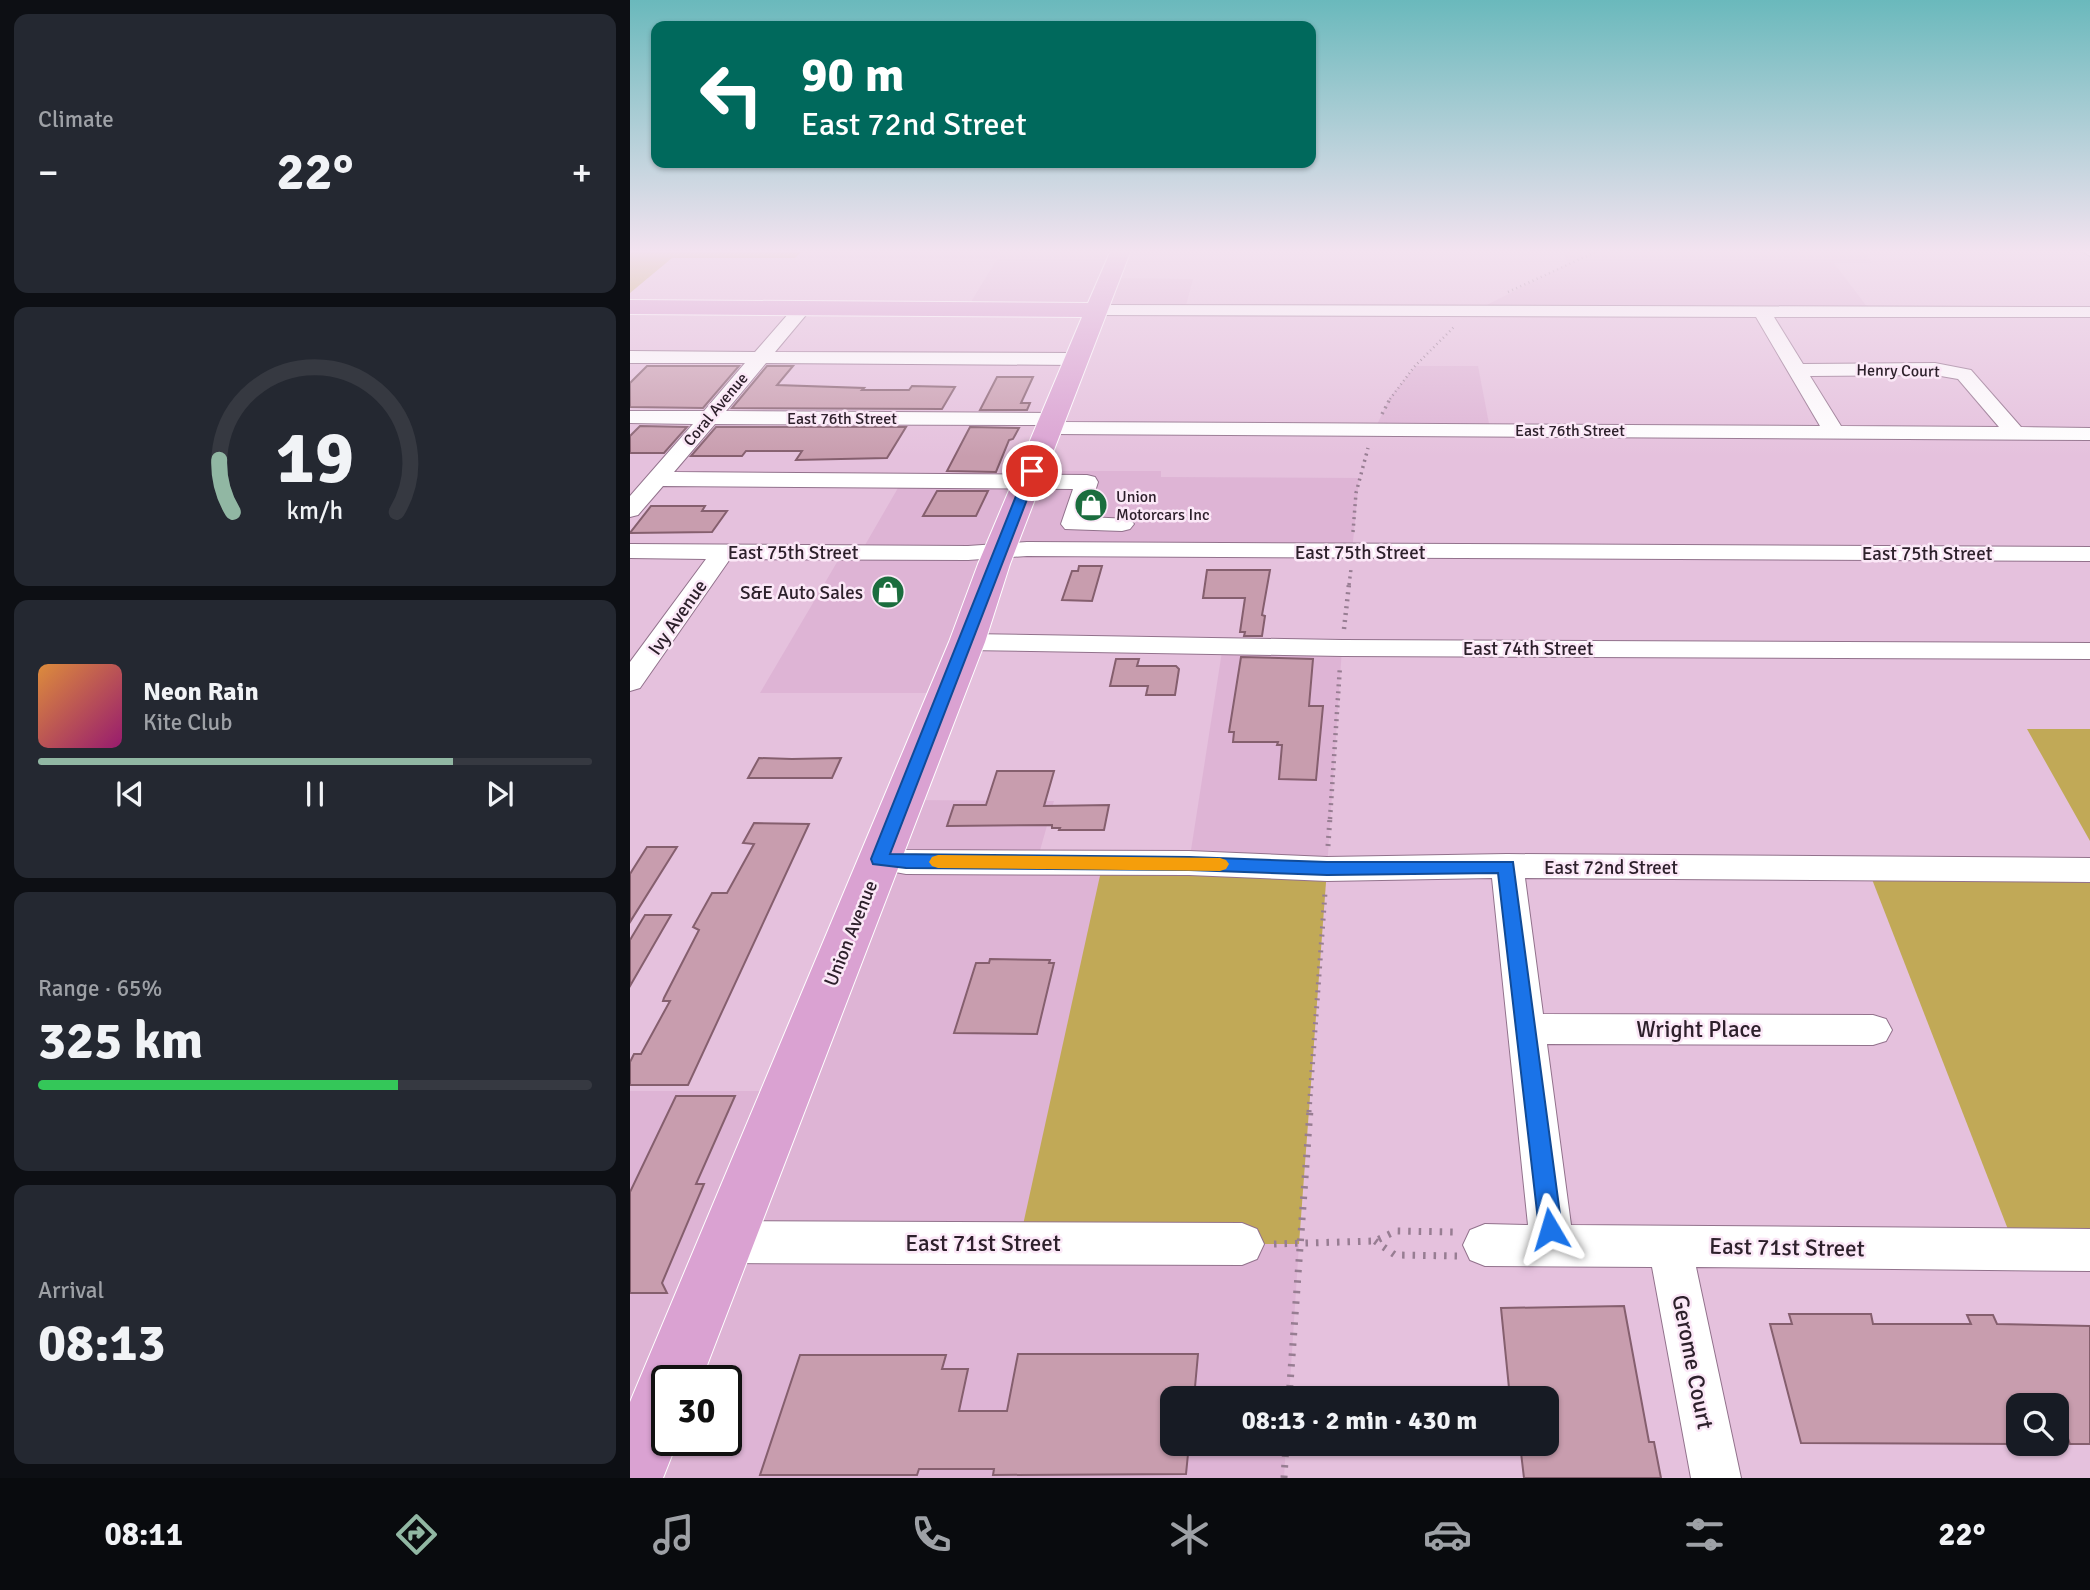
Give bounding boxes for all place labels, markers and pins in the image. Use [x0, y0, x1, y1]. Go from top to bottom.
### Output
pin [1002, 441, 1062, 501]
shop icon: Union Motorcars Inc [1072, 486, 1110, 524]
place label: Union Motorcars Inc [1116, 487, 1209, 525]
shop icon: S&E Auto Sales [869, 573, 907, 611]
place label: S&E Auto Sales [740, 581, 863, 605]

